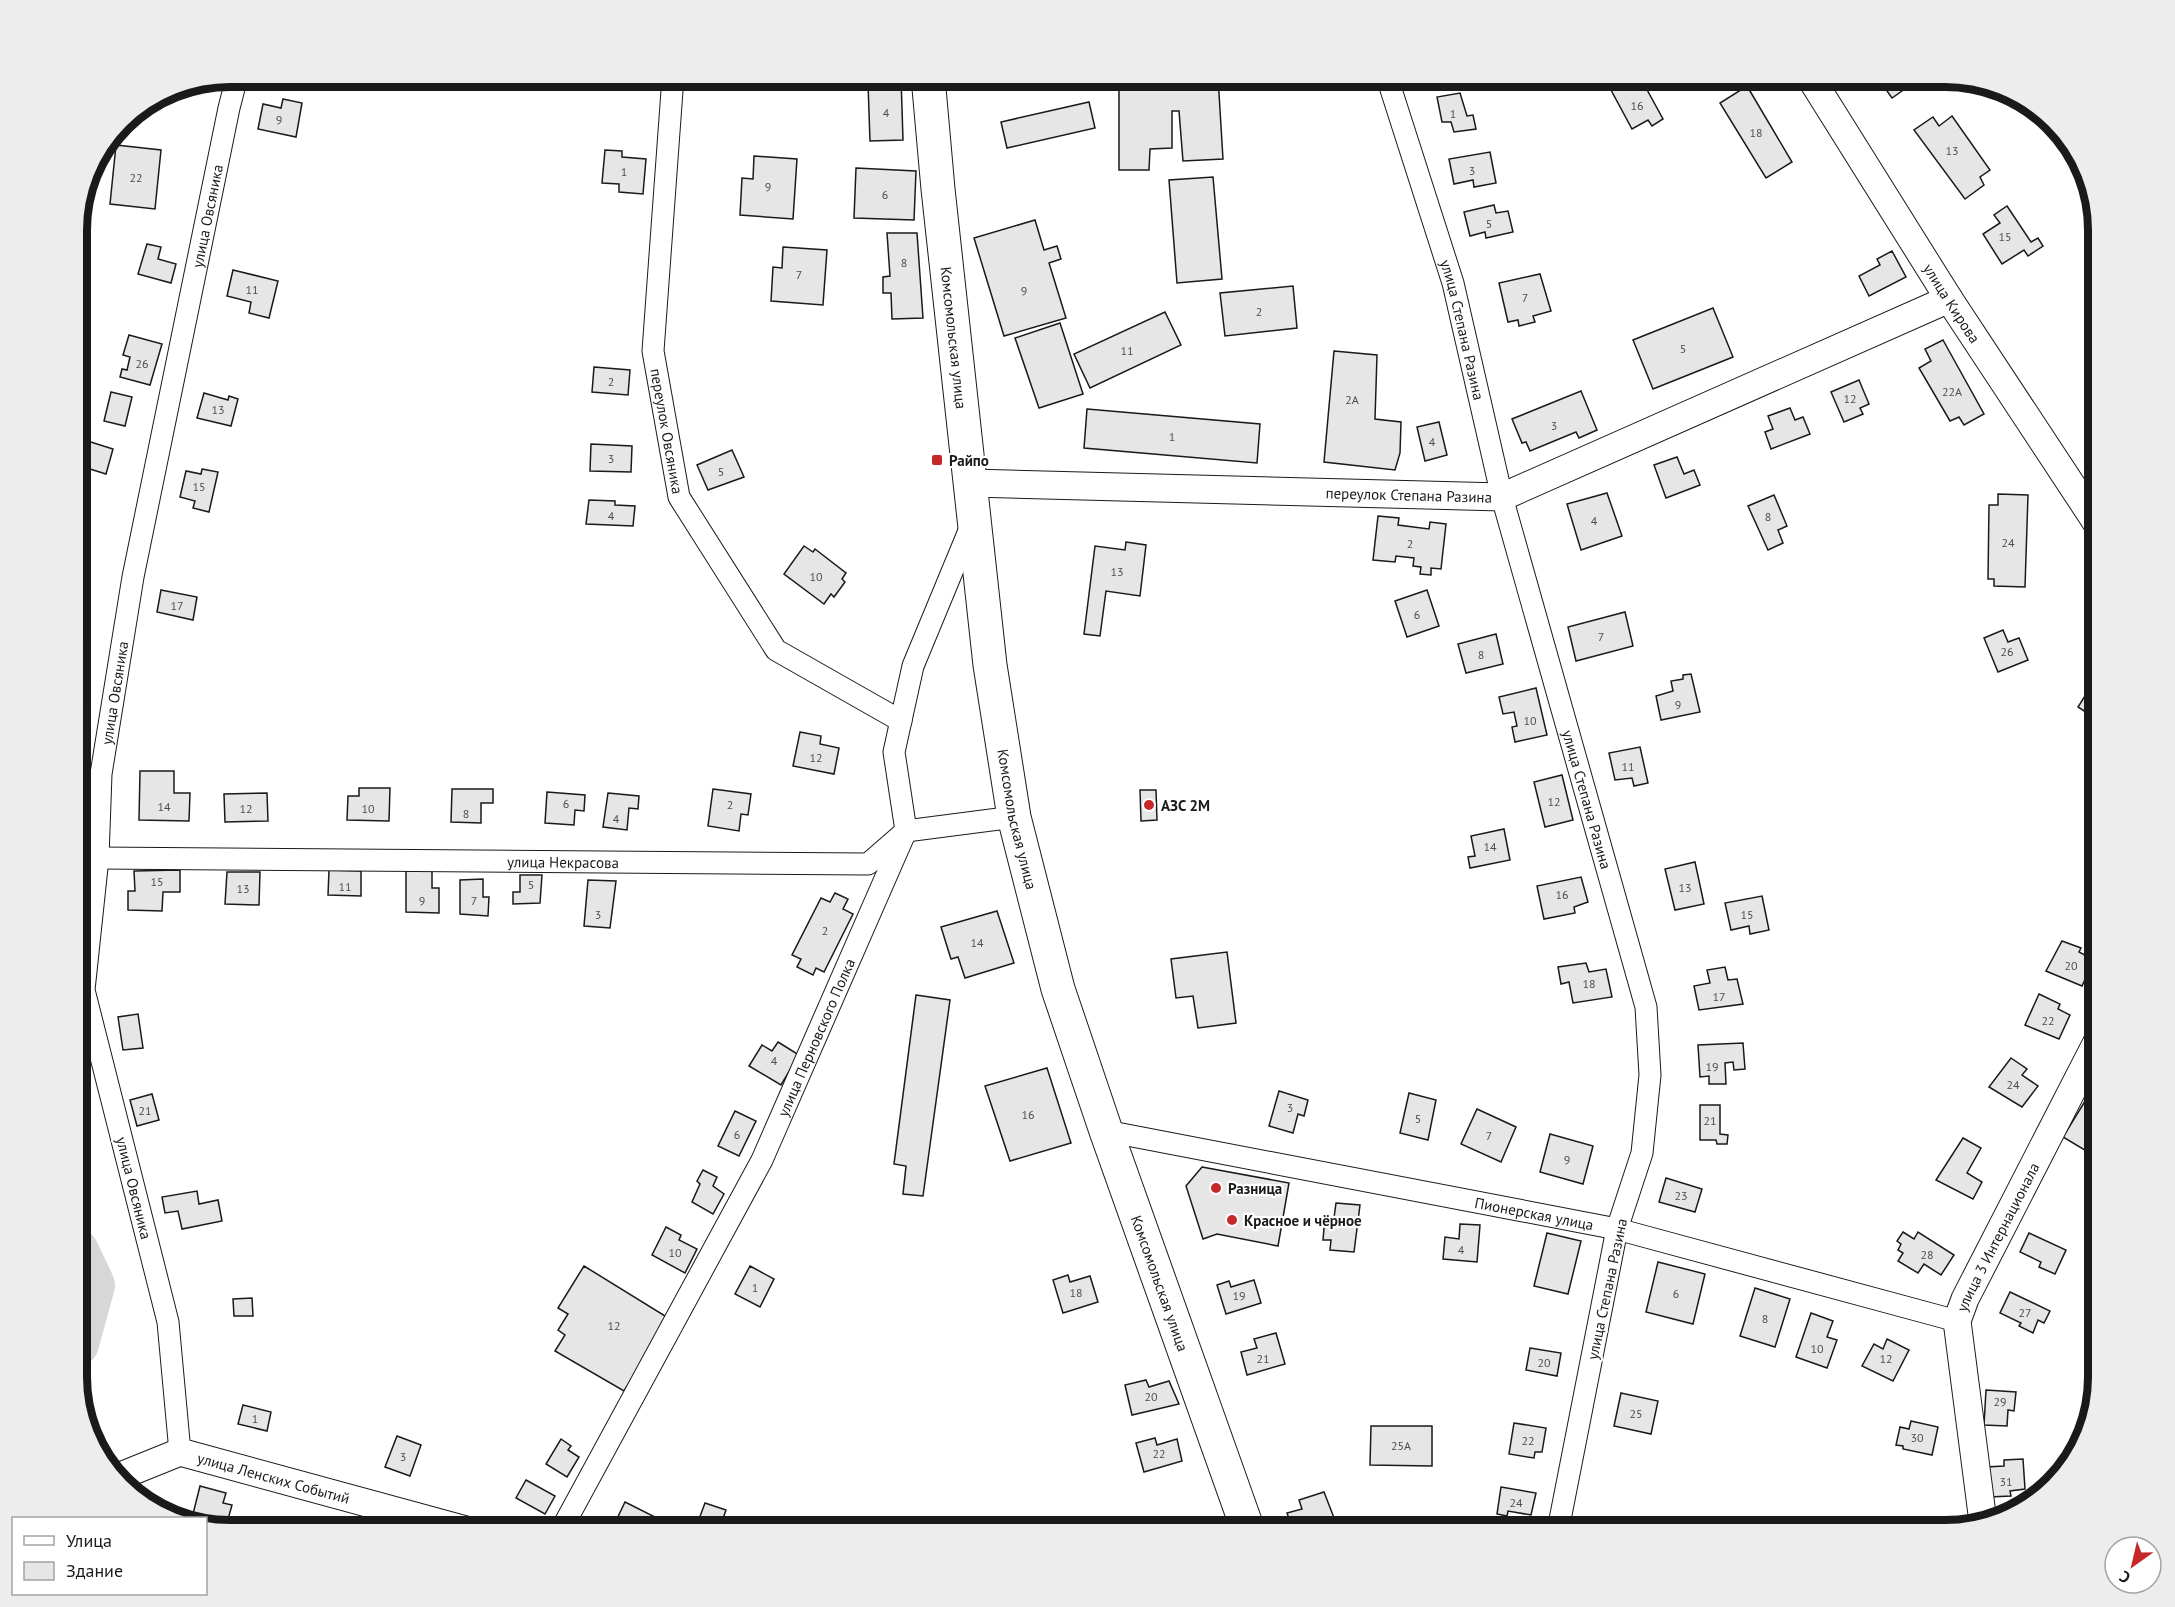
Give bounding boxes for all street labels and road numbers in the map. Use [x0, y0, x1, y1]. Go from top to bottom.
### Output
street label: улица Овсяника [187, 163, 227, 269]
street label: улица Степана Разина [1437, 257, 1489, 402]
street label: улица Кирова [1920, 260, 1985, 346]
street label: Комсомольская улица [937, 265, 971, 410]
street label: переулок Овсяника [647, 367, 688, 495]
street label: переулок Степана Разина [1325, 483, 1492, 506]
street label: улица Овсяника [96, 640, 132, 746]
street label: улица Степана Разина [1559, 727, 1616, 871]
street label: Комсомольская улица [994, 748, 1042, 891]
street label: улица Некрасова [507, 852, 619, 872]
street label: улица Перновского Полка [773, 955, 859, 1119]
street label: улица Овсяника [112, 1135, 156, 1241]
street label: улица 3 Интернационала [1952, 1159, 2043, 1314]
street label: Пионерская улица [1473, 1192, 1595, 1234]
street label: Комсомольская улица [1127, 1212, 1193, 1354]
street label: улица Степана Разина [1583, 1217, 1631, 1361]
street label: улица Ленских Событий [195, 1448, 352, 1507]

